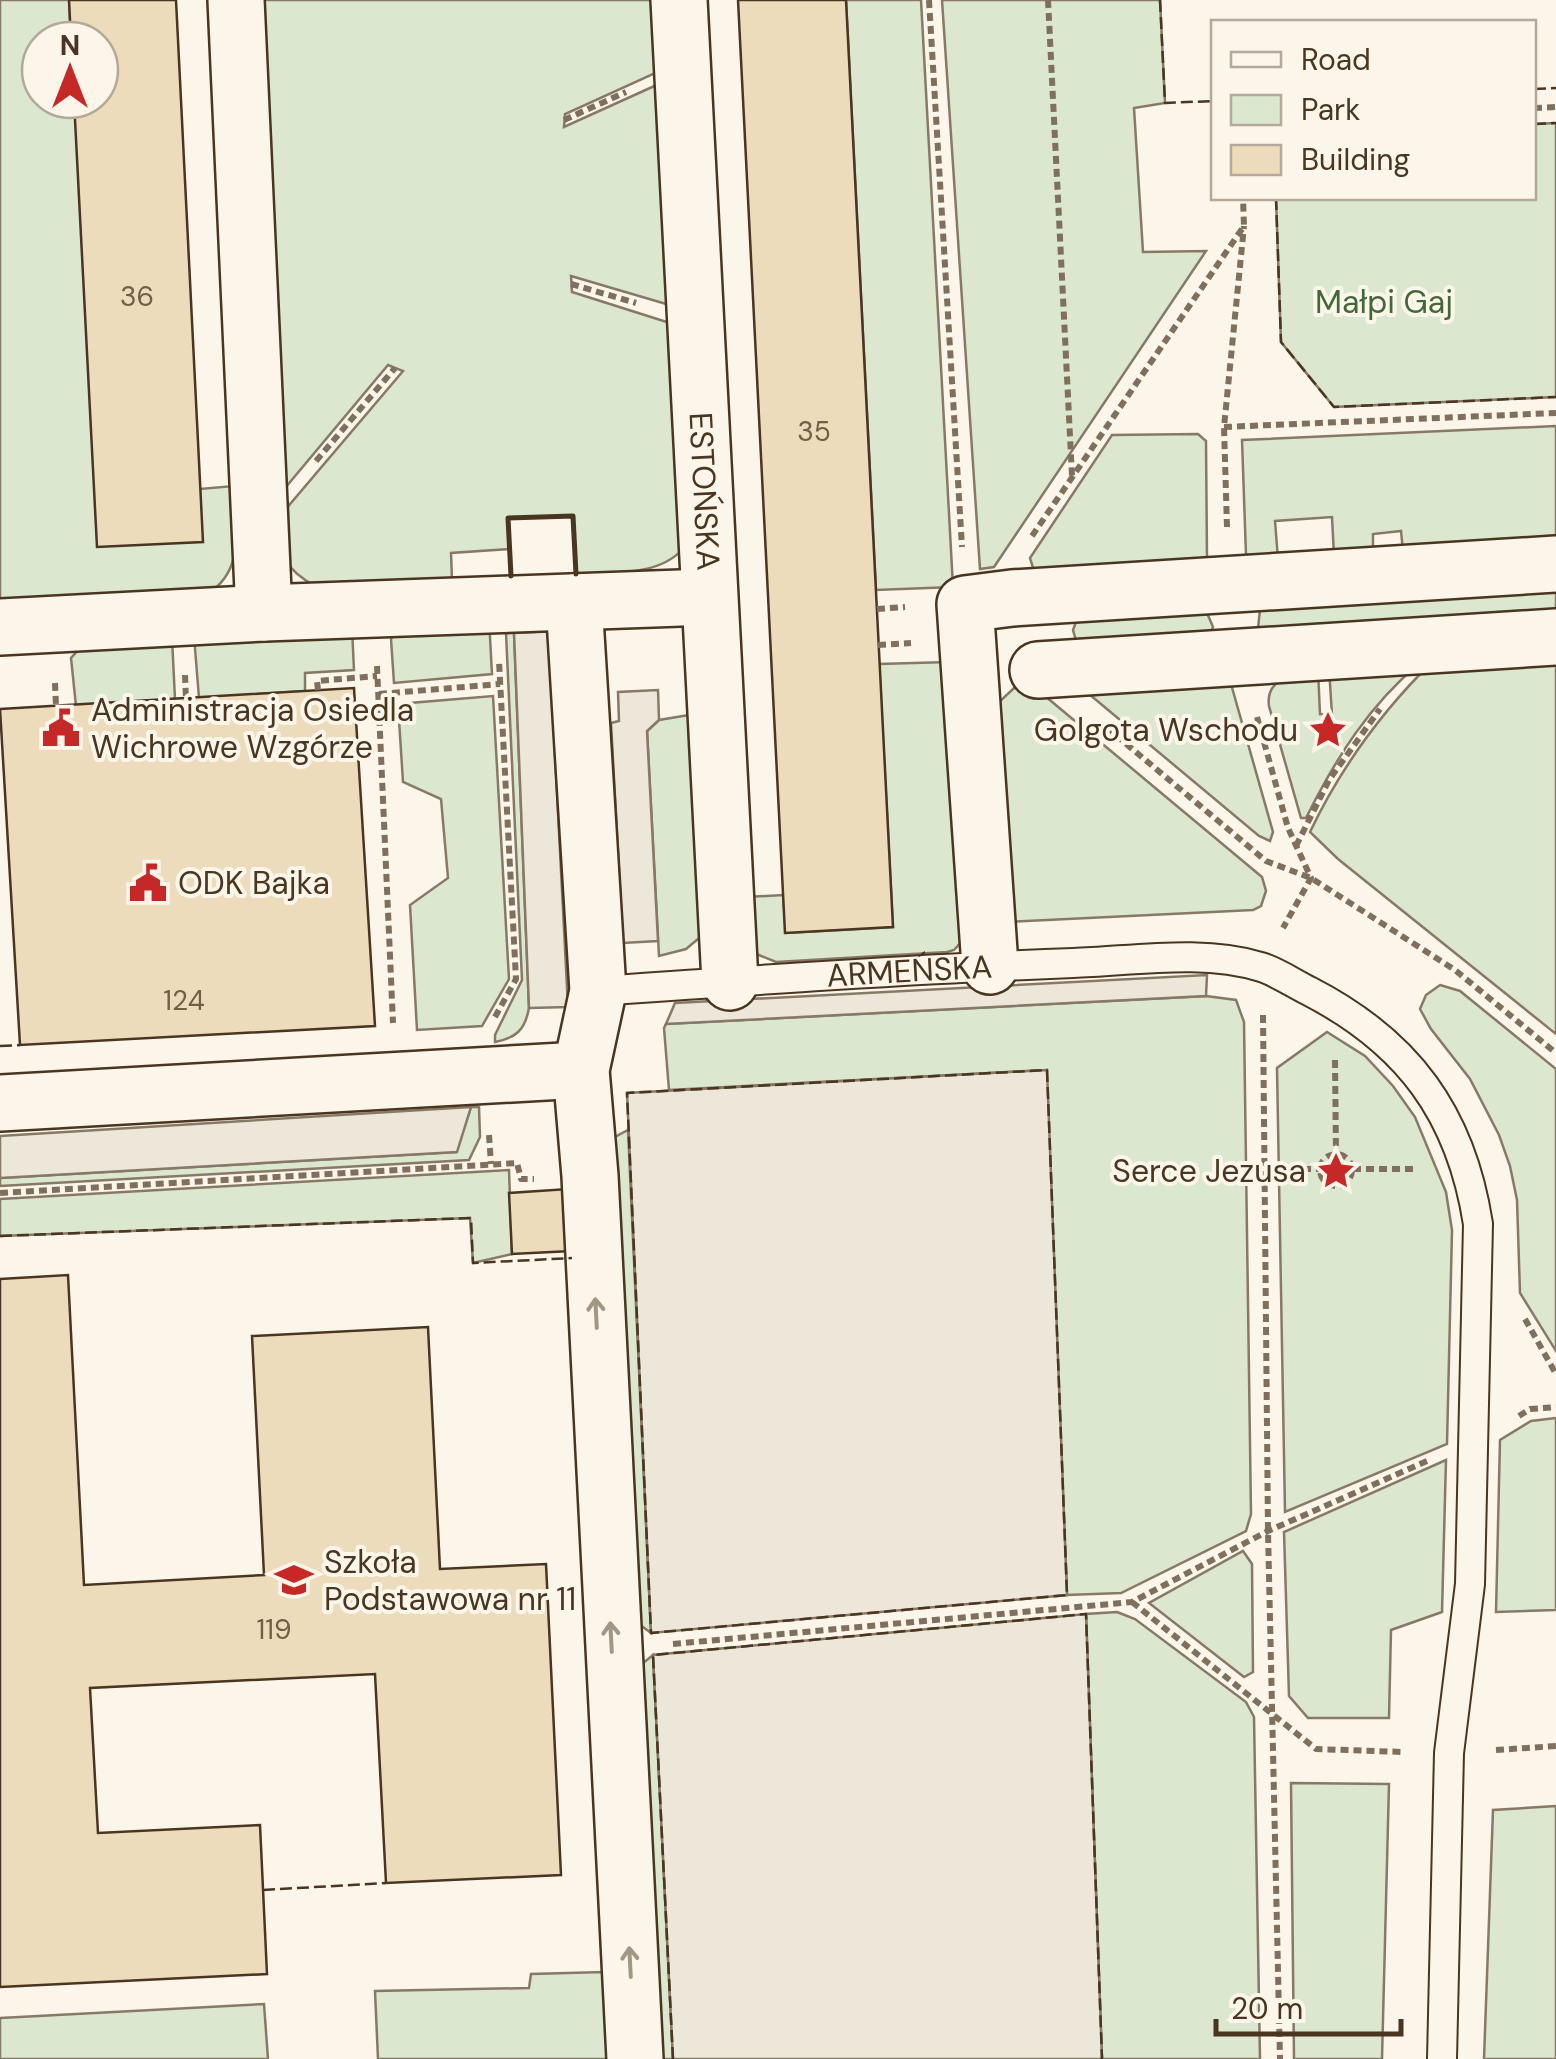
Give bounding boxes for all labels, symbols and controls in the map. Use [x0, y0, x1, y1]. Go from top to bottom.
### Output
north arrow [20, 20, 120, 120]
legend [1211, 20, 1536, 200]
text: N [60, 27, 80, 64]
text: Road [1301, 40, 1371, 79]
text: Park [1301, 90, 1360, 129]
text: Building [1301, 140, 1410, 179]
house number: 36 [120, 278, 154, 315]
park label: Małpi Gaj [1315, 281, 1453, 323]
street label: ESTOŃSKA [679, 411, 730, 572]
house number: 35 [797, 413, 831, 450]
place label: Administracja Osiedla Wichrowe Wzgórze [91, 689, 414, 768]
public building icon: Administracja Osiedla Wichrowe Wzgórze [40, 707, 82, 749]
place label: Golgota Wschodu [1034, 709, 1298, 751]
place icon: Golgota Wschodu [1307, 709, 1349, 751]
public building icon: ODK Bajka [127, 862, 169, 904]
place label: ODK Bajka [178, 862, 330, 904]
street label: ARMEŃSKA [825, 945, 993, 997]
house number: 124 [163, 982, 205, 1019]
place label: Serce Jezusa [1112, 1150, 1306, 1192]
place icon: Serce Jezusa [1315, 1150, 1357, 1192]
one-way arrow [587, 1297, 606, 1329]
place label: Szkoła Podstawowa nr 11 [324, 1541, 576, 1620]
school or university icon: Szkoła Podstawowa nr 11 [273, 1559, 315, 1601]
house number: 119 [256, 1611, 292, 1648]
one-way arrow [602, 1622, 621, 1654]
one-way arrow [620, 1946, 639, 1978]
scale bar [1216, 1974, 1401, 2036]
text: 20 m [1231, 1989, 1303, 2028]

